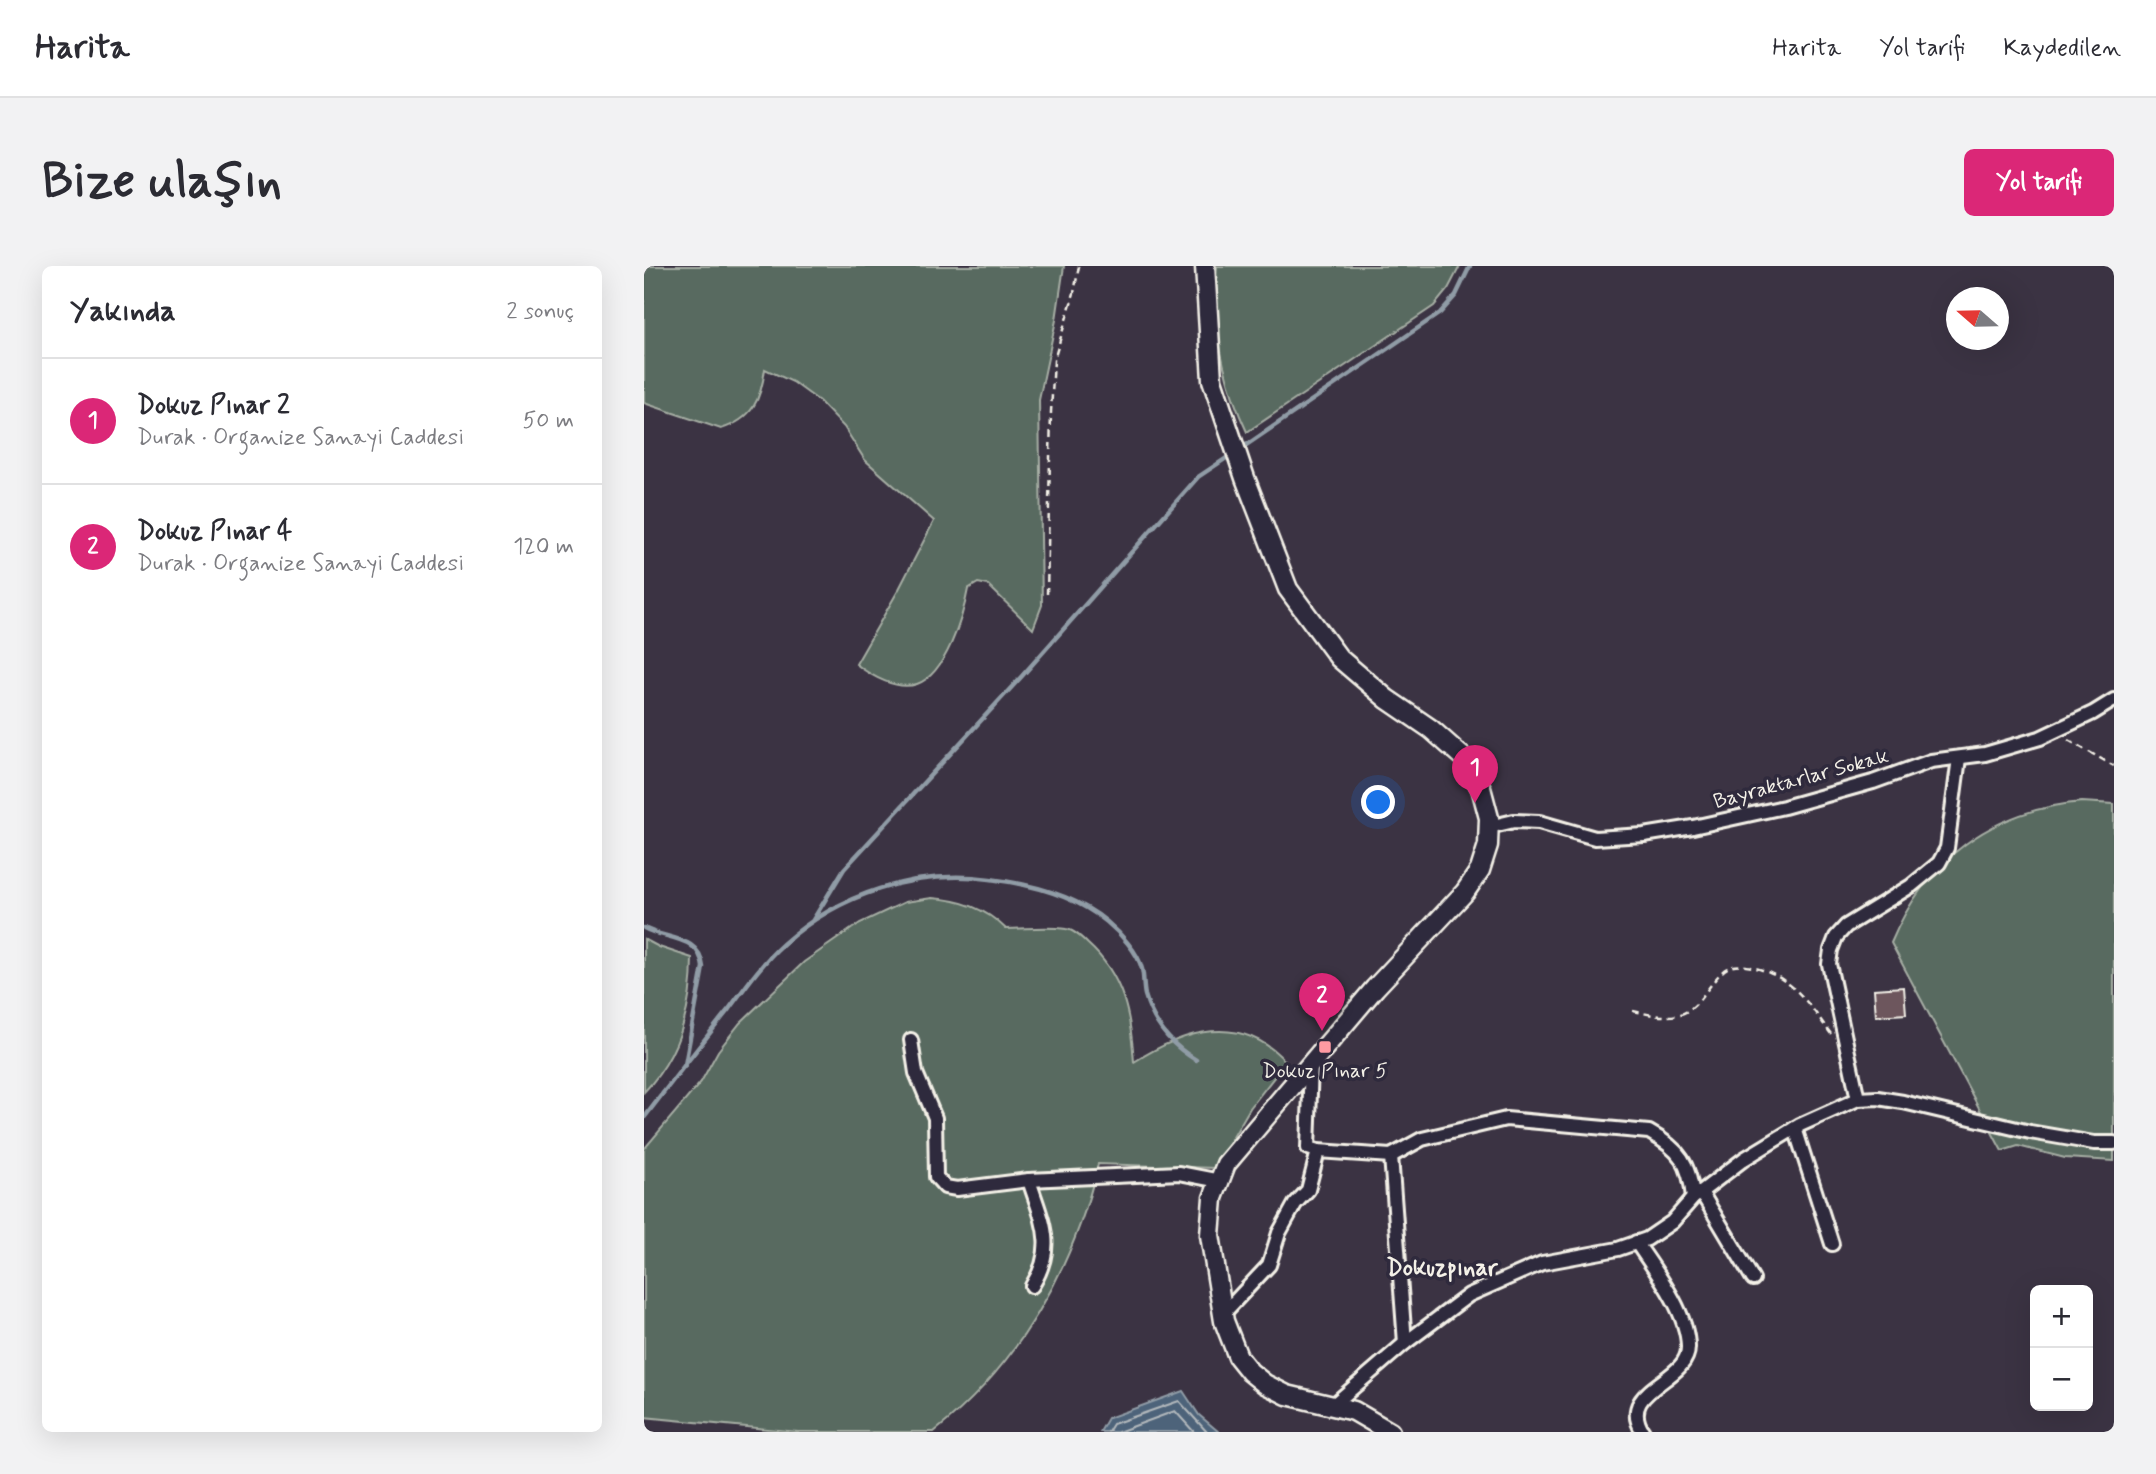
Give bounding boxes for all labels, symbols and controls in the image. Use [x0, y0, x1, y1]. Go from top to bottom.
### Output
text: Harita [35, 26, 130, 70]
text: Harita [1772, 33, 1841, 64]
text: Yol tarifi [1879, 33, 1965, 64]
text: Kaydedilen [2003, 33, 2121, 64]
button: Yol tarifi [1964, 149, 2114, 216]
text: Bize ulaşın [42, 150, 282, 215]
north arrow [1946, 287, 2009, 350]
text: Yakında [70, 292, 176, 331]
text: 2 sonuç [506, 297, 574, 327]
text: Dokuz Pınar 2 [137, 389, 290, 423]
text: 1 [88, 406, 98, 436]
text: 50 m [523, 406, 574, 436]
text: Durak · Organize Sanayi Caddesi [137, 423, 464, 453]
text: Dokuz Pınar 4 [137, 515, 292, 549]
text: 2 [87, 532, 99, 562]
text: 120 m [513, 532, 574, 562]
text: Durak · Organize Sanayi Caddesi [137, 549, 464, 579]
street label: Bayraktarlar Sokak [1710, 742, 1892, 816]
pin: 1 [1452, 745, 1498, 803]
your location [1361, 785, 1395, 819]
pin: 2 [1299, 973, 1345, 1031]
marker: Dokuz Pınar 5 [1317, 1039, 1333, 1055]
place label: Dokuz Pınar 5 [1262, 1057, 1388, 1085]
district label: Dokuzpınar [1386, 1253, 1499, 1284]
map controls [2030, 1285, 2093, 1411]
button: + [2030, 1285, 2093, 1348]
button: − [2030, 1348, 2093, 1411]

